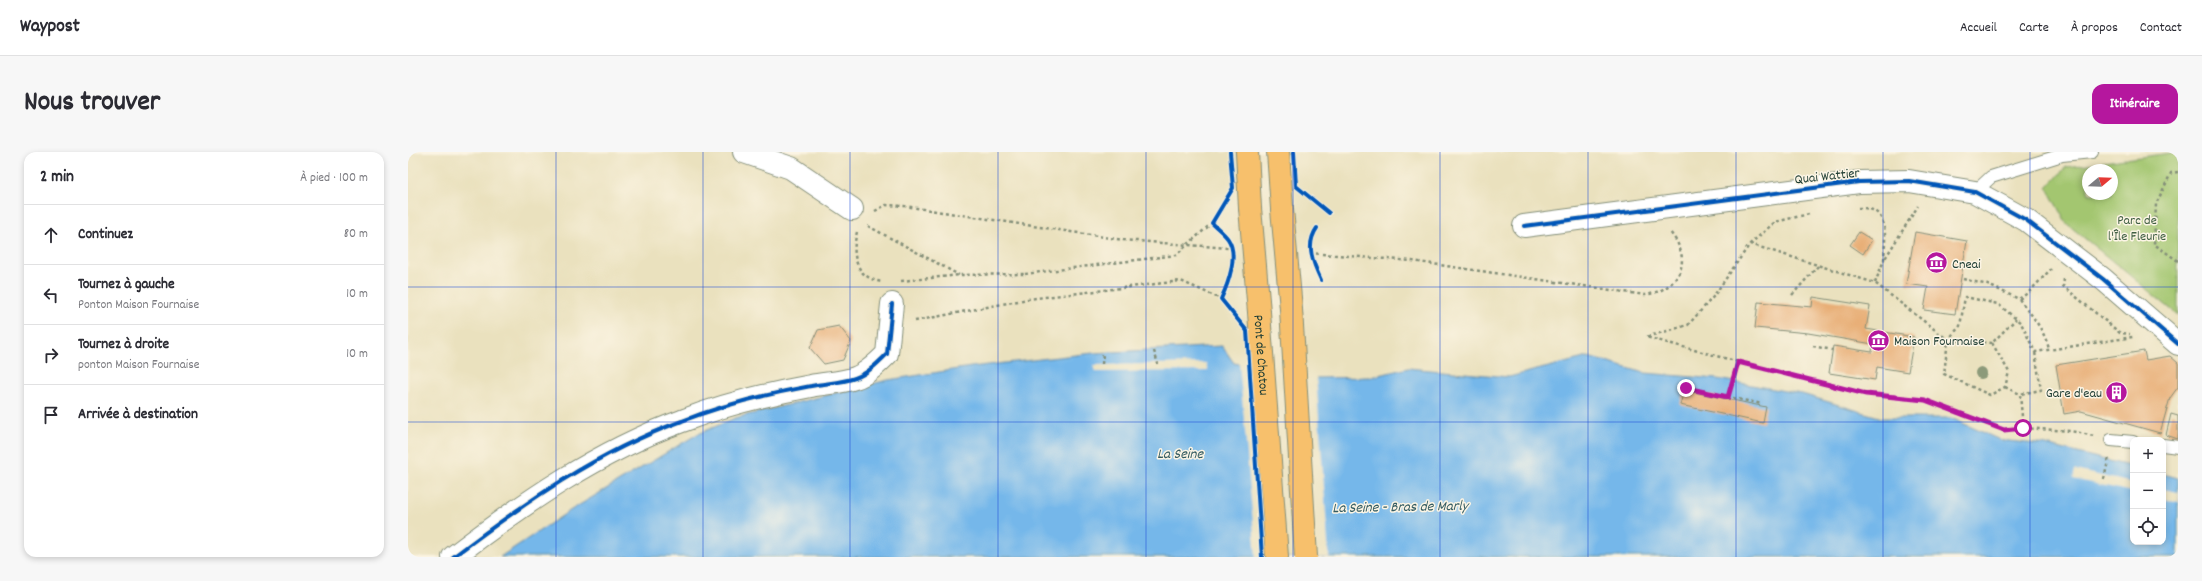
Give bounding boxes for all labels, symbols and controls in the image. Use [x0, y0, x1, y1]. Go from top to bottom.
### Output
text: Waypost [20, 14, 80, 41]
text: Accueil [1960, 18, 1997, 38]
text: Carte [2019, 18, 2049, 38]
text: À propos [2071, 18, 2118, 38]
text: Contact [2140, 18, 2182, 38]
text: Nous trouver [24, 84, 160, 124]
button: Itinéraire [2092, 84, 2178, 124]
street label: Quai Wattier [1794, 164, 1862, 190]
north arrow [2082, 164, 2118, 200]
text: 2 min [40, 166, 74, 190]
text: À pied · 100 m [300, 169, 368, 188]
park label: Parc de l'Île Fleurie [2108, 211, 2166, 247]
icon: ahead [40, 224, 62, 246]
text: Continuez [78, 224, 133, 246]
text: 80 m [344, 225, 368, 244]
museum icon: Cneai [1923, 250, 1949, 276]
place label: Cneai [1952, 255, 1981, 275]
text: Tournez à gauche [78, 274, 175, 296]
icon: left [40, 284, 62, 306]
text: 10 m [346, 285, 368, 304]
text: Ponton Maison Fournaise [78, 296, 199, 315]
street label: Pont de Chatou [1247, 314, 1273, 396]
museum icon: Maison Fournaise [1866, 327, 1892, 353]
place label: Maison Fournaise [1894, 332, 1984, 352]
text: Tournez à droite [78, 334, 169, 356]
icon: right [40, 344, 62, 366]
text: 10 m [346, 345, 368, 364]
text: ponton Maison Fournaise [78, 356, 199, 375]
route end [1677, 379, 1695, 397]
building icon: Gare d'eau [2104, 379, 2130, 405]
place label: Gare d'eau [2046, 384, 2102, 404]
icon: arrive [40, 404, 62, 426]
text: Arrivée à destination [78, 404, 198, 426]
route start [2014, 419, 2032, 437]
map controls [2130, 437, 2166, 545]
button: + [2130, 437, 2166, 473]
water label: La Seine [1157, 444, 1204, 466]
button: − [2130, 473, 2166, 509]
water label: La Seine - Bras de Marly [1332, 496, 1470, 520]
button: locate [2130, 509, 2166, 545]

